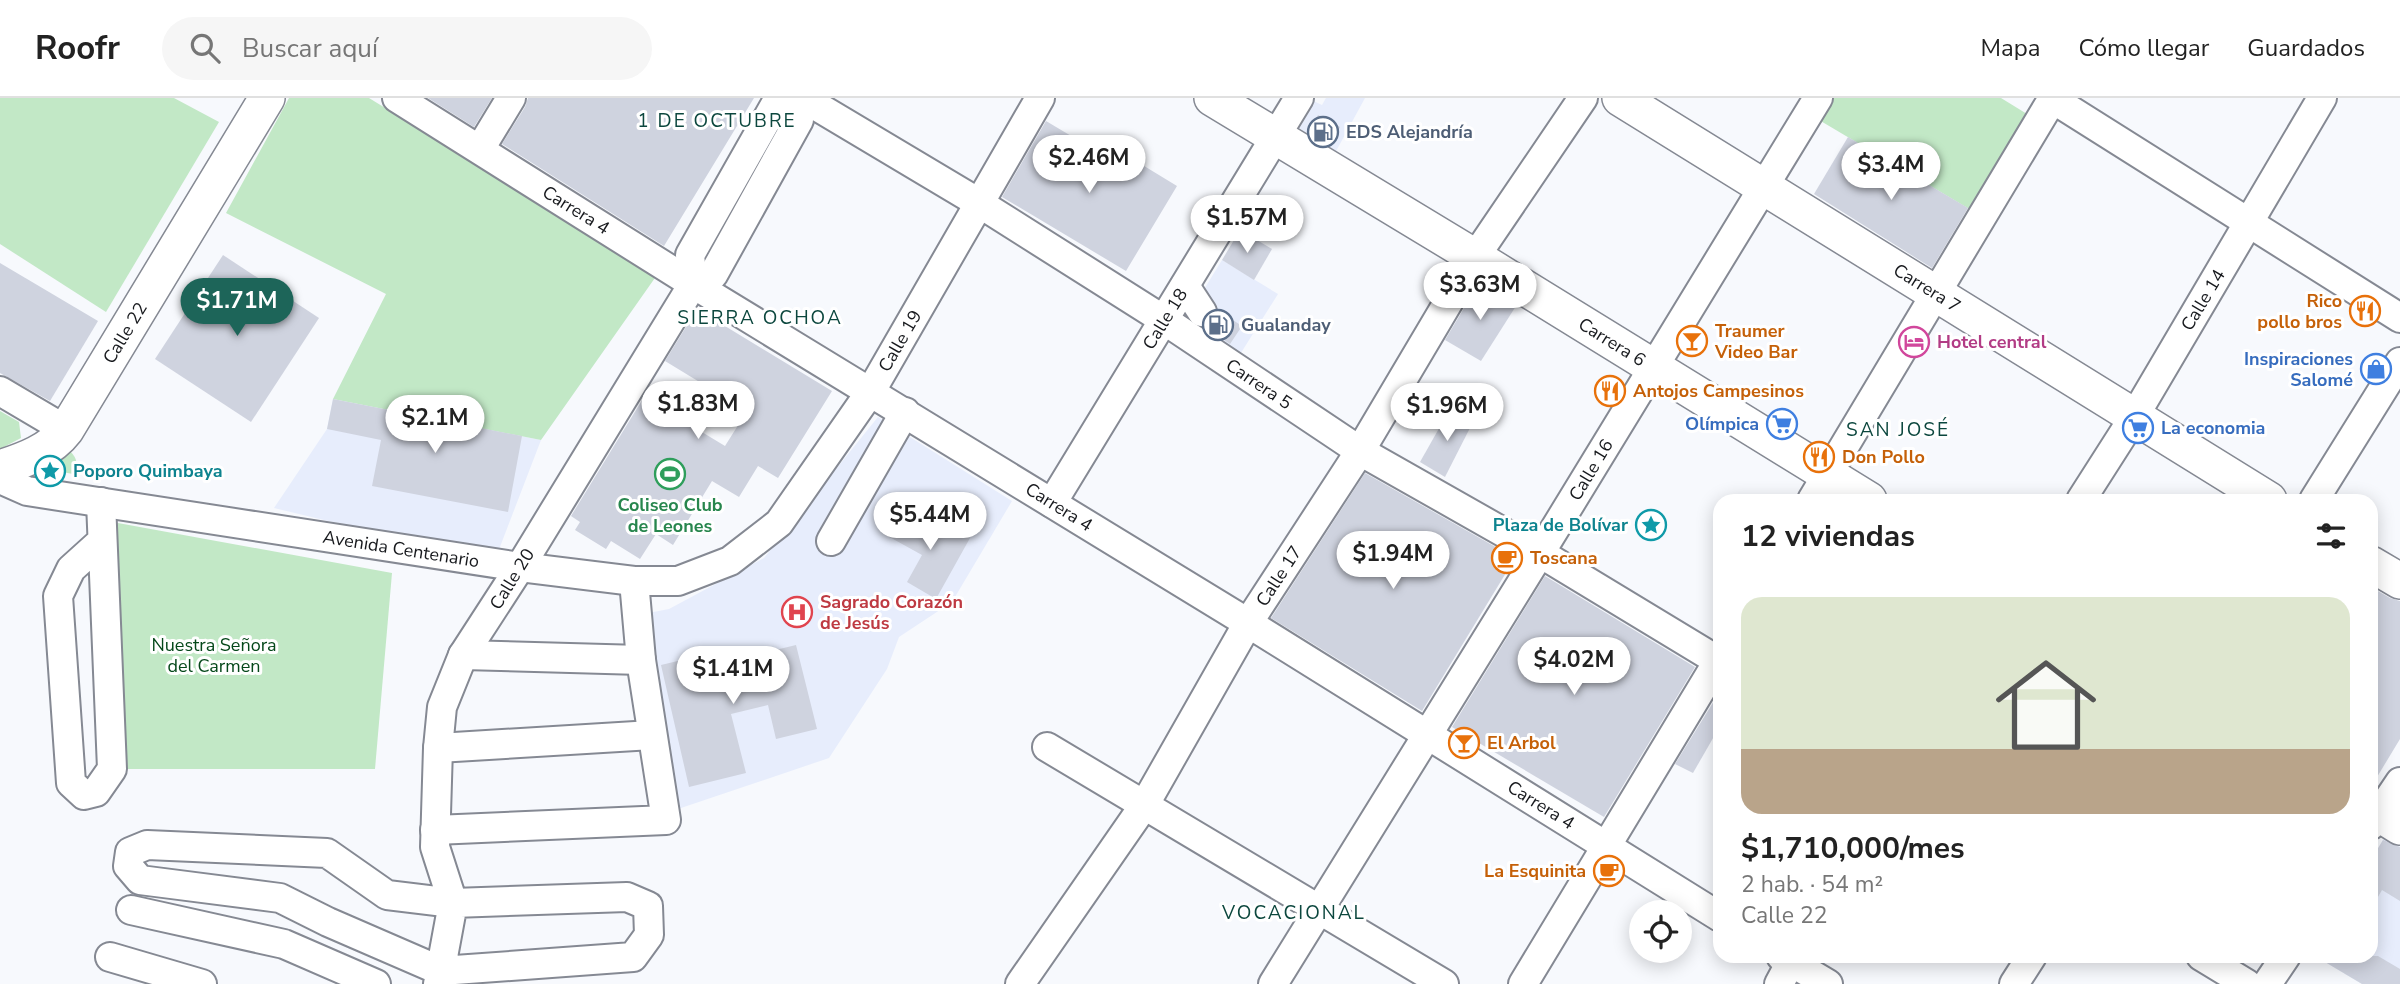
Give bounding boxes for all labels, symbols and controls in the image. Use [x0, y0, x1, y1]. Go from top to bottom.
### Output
search box [162, 17, 652, 80]
text: Roofr [35, 26, 120, 71]
icon: search [186, 29, 224, 67]
text: Buscar aquí [242, 31, 378, 66]
text: Mapa [1980, 32, 2040, 64]
text: Cómo llegar [2078, 32, 2209, 64]
text: Guardados [2247, 32, 2365, 64]
district label: 1 DE OCTUBRE [637, 108, 797, 134]
fuel station icon: EDS Alejandría [1306, 115, 1340, 149]
place label: EDS Alejandría [1346, 120, 1473, 144]
pin: $2.46M [1032, 136, 1146, 195]
text: $2.46M [1049, 142, 1129, 173]
pin: $3.4M [1842, 142, 1940, 202]
text: $3.4M [1857, 149, 1925, 180]
street label: Carrera 4 [538, 180, 614, 240]
pin: $1.57M [1190, 195, 1304, 255]
text: $1.57M [1207, 202, 1287, 233]
street label: Carrera 7 [1889, 258, 1965, 318]
pin: $3.63M [1423, 262, 1537, 322]
street label: Calle 14 [2175, 265, 2231, 335]
text: $3.63M [1440, 269, 1520, 300]
pin: $1.71M [180, 278, 294, 338]
street label: Calle 18 [1137, 284, 1193, 354]
text: $1.71M [197, 285, 277, 316]
place label: Rico pollo bros [2257, 289, 2342, 334]
restaurant icon: Rico pollo bros [2348, 294, 2382, 328]
street label: Calle 22 [97, 298, 153, 368]
district label: SIERRA OCHOA [677, 305, 843, 331]
street label: Calle 19 [873, 306, 927, 376]
fuel station icon: Gualanday [1201, 308, 1235, 342]
street label: Carrera 6 [1574, 312, 1650, 372]
place label: Gualanday [1241, 313, 1331, 337]
place label: Traumer Video Bar [1714, 319, 1798, 364]
bar icon: Traumer Video Bar [1675, 324, 1709, 358]
hotel icon: Hotel central [1897, 325, 1931, 359]
place label: Hotel central [1937, 330, 2047, 354]
place label: Inspiraciones Salomé [2244, 347, 2353, 392]
shop icon: Inspiraciones Salomé [2359, 352, 2393, 386]
street label: Carrera 5 [1221, 353, 1297, 415]
restaurant icon: Antojos Campesinos [1593, 374, 1627, 408]
place label: Antojos Campesinos [1633, 379, 1804, 403]
pin: $1.83M [641, 382, 755, 441]
pin: $1.96M [1390, 384, 1504, 443]
text: $1.83M [658, 388, 738, 419]
text: $1.96M [1407, 390, 1487, 421]
pin: $2.1M [386, 396, 484, 455]
text: $2.1M [401, 402, 469, 433]
supermarket icon: Olímpica [1765, 407, 1799, 441]
supermarket icon: La economia [2121, 411, 2155, 445]
place label: Olímpica [1685, 412, 1759, 436]
place label: La economia [2161, 416, 2265, 440]
district label: SAN JOSÉ [1846, 417, 1950, 443]
street label: Calle 16 [1563, 435, 1619, 505]
restaurant icon: Don Pollo [1802, 440, 1836, 474]
place label: Don Pollo [1842, 445, 1925, 469]
place icon: Poporo Quimbaya [33, 454, 67, 488]
sports icon: Coliseo Club de Leones [653, 457, 687, 491]
place label: Poporo Quimbaya [73, 459, 223, 483]
street label: Carrera 4 [1021, 477, 1097, 537]
pin: $5.44M [873, 492, 987, 552]
place label: Coliseo Club de Leones [617, 493, 723, 538]
text: $5.44M [890, 499, 970, 530]
place icon: Plaza de Bolívar [1634, 508, 1668, 542]
place label: Plaza de Bolívar [1493, 513, 1628, 537]
text: 12 viviendas [1741, 516, 1915, 557]
icon: filters [2312, 517, 2350, 555]
street label: Avenida Centenario [321, 525, 481, 573]
pin: $1.94M [1336, 532, 1450, 591]
text: $1.94M [1353, 538, 1433, 569]
street label: Calle 17 [1250, 541, 1308, 611]
cafe icon: Toscana [1490, 541, 1524, 575]
street label: Calle 20 [484, 544, 540, 614]
place label: Toscana [1530, 546, 1598, 570]
place label: Sagrado Corazón de Jesús [820, 590, 963, 635]
hospital icon: Sagrado Corazón de Jesús [780, 595, 814, 629]
park label: Nuestra Señora del Carmen [151, 633, 277, 678]
pin: $4.02M [1517, 638, 1631, 697]
icon: home [1983, 642, 2109, 768]
text: $4.02M [1534, 644, 1614, 675]
pin: $1.41M [676, 646, 790, 706]
text: $1.41M [693, 653, 773, 684]
bar icon: El Arbol [1447, 726, 1481, 760]
place label: El Arbol [1487, 731, 1556, 755]
street label: Carrera 4 [1503, 775, 1579, 835]
text: $1,710,000/mes [1741, 828, 1965, 869]
cafe icon: La Esquinita [1592, 854, 1626, 888]
place label: La Esquinita [1484, 859, 1586, 883]
text: 2 hab. · 54 m² [1741, 869, 1883, 900]
district label: VOCACIONAL [1221, 900, 1366, 926]
map controls [1629, 900, 1692, 963]
button: locate [1629, 900, 1692, 963]
text: Calle 22 [1741, 900, 1828, 931]

